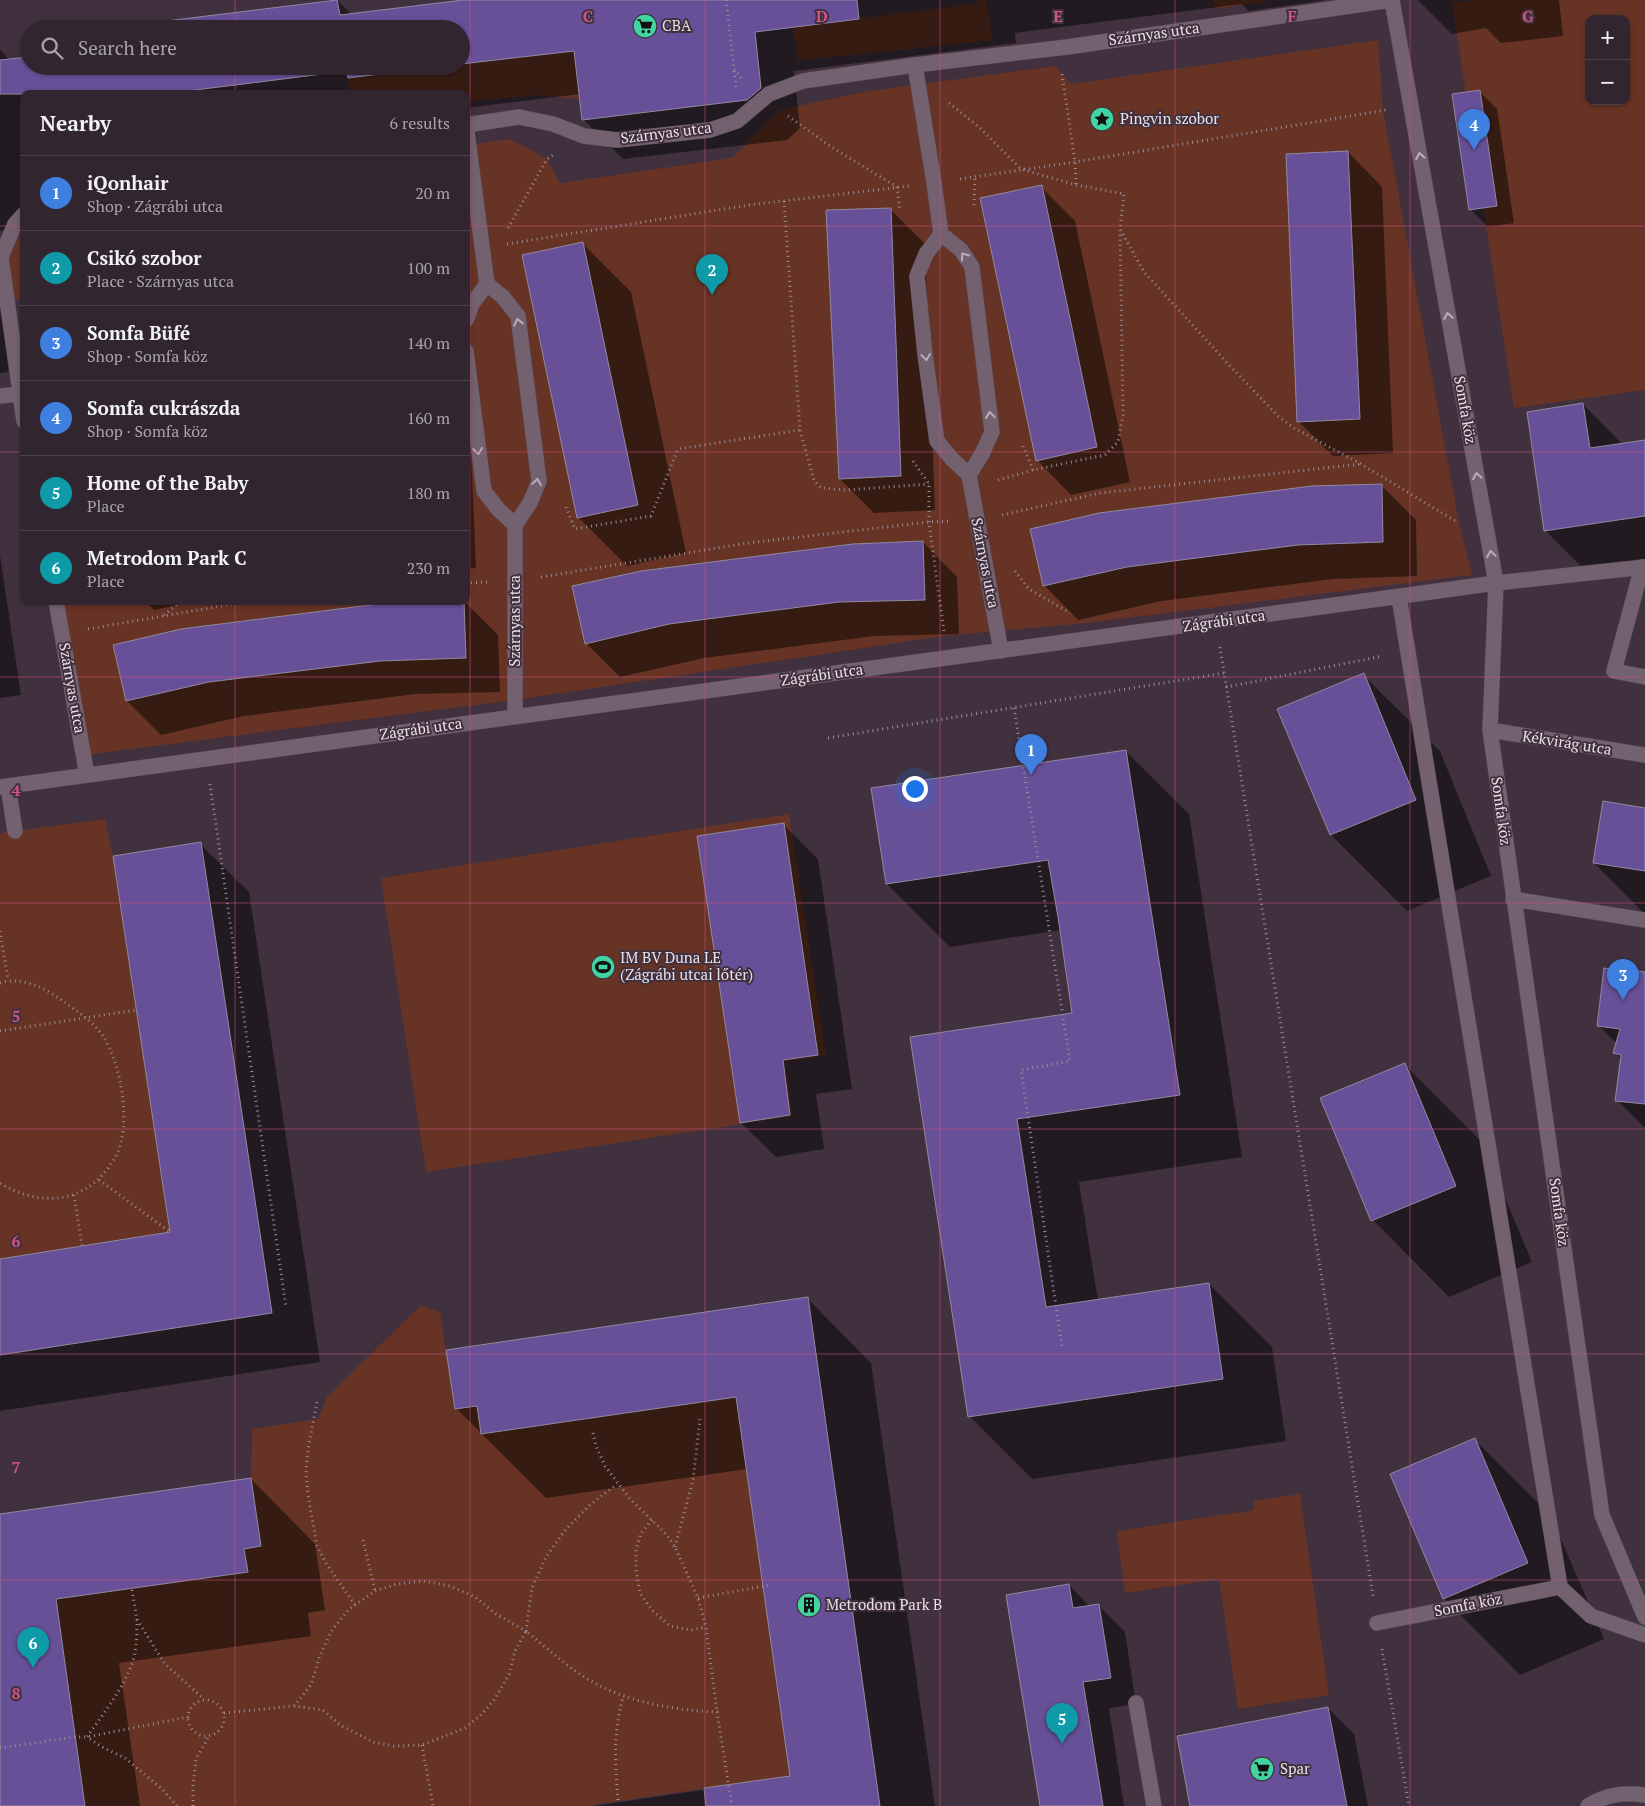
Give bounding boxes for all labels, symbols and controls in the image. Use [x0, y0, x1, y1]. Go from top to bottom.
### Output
text: C [583, 5, 593, 27]
text: D [816, 5, 828, 27]
text: E [1053, 5, 1063, 27]
text: F [1287, 5, 1297, 27]
text: G [1522, 5, 1534, 27]
supermarket icon: CBA [632, 13, 658, 39]
place label: CBA [662, 15, 692, 35]
map controls [1585, 15, 1630, 105]
button: + [1585, 15, 1630, 60]
street label: Szárnyas utca [1107, 17, 1201, 49]
search box [20, 20, 470, 75]
icon: search [38, 34, 66, 62]
text: Search here [78, 35, 177, 60]
button: − [1585, 60, 1630, 105]
place icon: Pingvin szobor [1089, 106, 1115, 132]
place label: Pingvin szobor [1120, 108, 1219, 128]
text: Nearby [40, 109, 111, 137]
pin: 4 [1458, 109, 1490, 150]
text: 6 results [390, 112, 450, 134]
street label: Szárnyas utca [619, 116, 713, 148]
one-way arrow [1415, 152, 1425, 160]
text: iQonhair [87, 170, 168, 195]
text: 1 [51, 182, 61, 204]
text: 20 m [415, 182, 450, 204]
text: Shop · Zágrábi utca [87, 195, 223, 217]
text: Csikó szobor [87, 245, 202, 270]
one-way arrow [961, 252, 970, 262]
pin: 2 [696, 254, 728, 295]
text: 2 [51, 257, 61, 279]
text: 100 m [407, 257, 450, 279]
text: Place · Szárnyas utca [87, 270, 234, 292]
one-way arrow [1444, 312, 1454, 320]
one-way arrow [513, 317, 524, 326]
text: Somfa Büfé [87, 320, 190, 345]
text: 3 [51, 332, 61, 354]
text: 140 m [407, 332, 450, 354]
text: Shop · Somfa köz [87, 345, 208, 367]
one-way arrow [920, 353, 930, 361]
street label: Somfa köz [1450, 374, 1482, 445]
text: Somfa cukrászda [87, 395, 240, 420]
text: 4 [51, 407, 61, 429]
text: 160 m [407, 407, 450, 429]
one-way arrow [985, 410, 996, 418]
text: Shop · Somfa köz [87, 420, 208, 442]
one-way arrow [472, 448, 483, 456]
text: Home of the Baby [87, 470, 248, 495]
one-way arrow [1472, 472, 1482, 480]
one-way arrow [531, 478, 541, 486]
text: 5 [51, 482, 61, 504]
text: 180 m [407, 482, 450, 504]
text: Place [87, 495, 125, 517]
street label: Szárnyas utca [967, 516, 1005, 610]
text: Metrodom Park C [87, 545, 247, 570]
one-way arrow [1486, 549, 1496, 558]
text: 6 [51, 557, 61, 579]
text: 230 m [407, 557, 450, 579]
text: Place [87, 570, 125, 592]
street label: Szárnyas utca [504, 575, 524, 667]
street label: Zágrábi utca [1181, 604, 1267, 636]
street label: Szárnyas utca [55, 641, 91, 735]
street label: Zágrábi utca [779, 658, 865, 690]
street label: Zágrábi utca [378, 712, 464, 744]
street label: Kékvirág utca [1521, 725, 1614, 759]
pin: 1 [1015, 734, 1047, 775]
street label: Somfa köz [1487, 775, 1517, 846]
your location [902, 776, 928, 802]
text: 4 [11, 779, 21, 801]
place label: IM BV Duna LE (Zágrábi utcai lőtér) [620, 947, 753, 984]
sports icon: IM BV Duna LE (Zágrábi utcai lőtér) [590, 954, 616, 980]
pin: 3 [1607, 959, 1639, 1000]
text: 5 [11, 1005, 21, 1027]
street label: Somfa köz [1545, 1176, 1575, 1247]
text: 6 [11, 1230, 21, 1252]
text: 7 [11, 1456, 21, 1478]
street label: Somfa köz [1432, 1588, 1503, 1620]
building icon: Metrodom Park B [796, 1592, 822, 1618]
place label: Metrodom Park B [826, 1594, 942, 1614]
pin: 6 [17, 1627, 49, 1668]
text: 8 [11, 1682, 21, 1704]
pin: 5 [1046, 1703, 1078, 1744]
supermarket icon: Spar [1249, 1756, 1275, 1782]
place label: Spar [1280, 1758, 1310, 1778]

